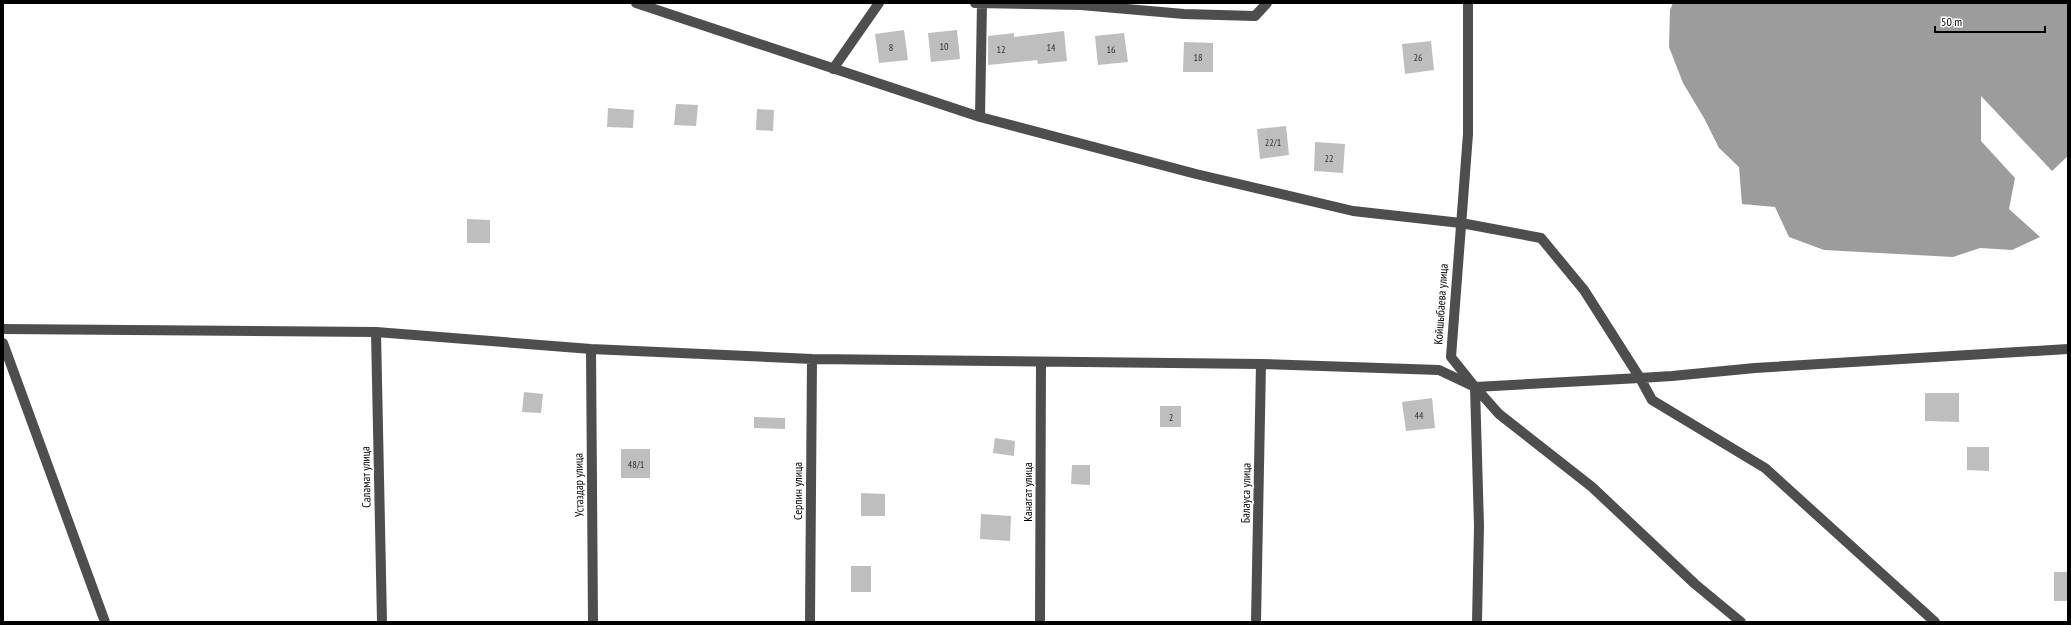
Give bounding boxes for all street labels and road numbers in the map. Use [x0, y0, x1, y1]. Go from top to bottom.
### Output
street label: Койшыбаева улица [1430, 263, 1451, 345]
street label: Саламат улица [357, 446, 374, 508]
street label: Устаздар улица [570, 453, 587, 517]
street label: Серпин улица [790, 462, 805, 520]
street label: Канагат улица [1020, 462, 1035, 522]
street label: Балауса улица [1237, 462, 1254, 523]

